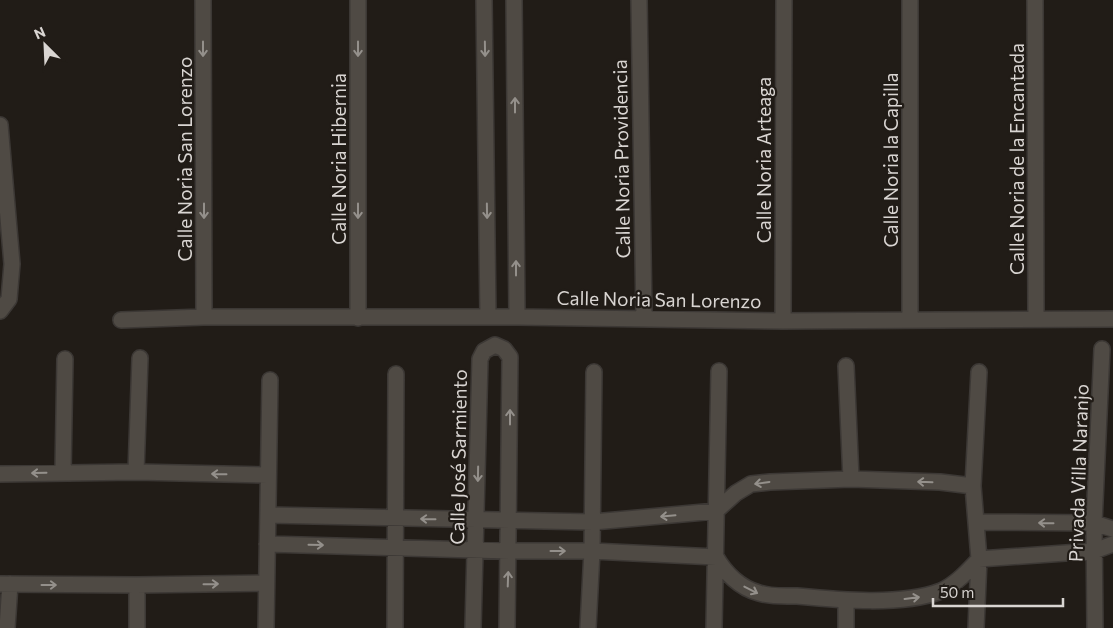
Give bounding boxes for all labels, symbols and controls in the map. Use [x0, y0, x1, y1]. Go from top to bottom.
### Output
north arrow [20, 20, 70, 70]
text: N [31, 23, 48, 43]
one-way arrow [198, 40, 208, 56]
one-way arrow [353, 40, 363, 56]
one-way arrow [480, 40, 490, 56]
street label: Calle Noria de la Encantada [1005, 43, 1028, 275]
street label: Calle Noria San Lorenzo [173, 57, 196, 261]
street label: Calle Noria Providencia [608, 59, 634, 259]
street label: Calle Noria la Capilla [879, 72, 902, 248]
street label: Calle Noria Hibernia [327, 73, 350, 245]
street label: Calle Noria Arteaga [752, 77, 775, 243]
one-way arrow [510, 98, 520, 114]
one-way arrow [199, 202, 209, 219]
one-way arrow [353, 202, 363, 219]
one-way arrow [482, 202, 492, 219]
one-way arrow [511, 260, 521, 276]
street label: Calle Noria San Lorenzo [556, 286, 762, 312]
street label: Calle José Sarmiento [445, 369, 471, 545]
street label: Privada Villa Naranjo [1063, 384, 1093, 562]
one-way arrow [505, 409, 515, 426]
one-way arrow [473, 466, 482, 482]
one-way arrow [31, 468, 48, 478]
one-way arrow [211, 469, 228, 479]
one-way arrow [917, 477, 933, 486]
one-way arrow [755, 478, 771, 488]
one-way arrow [660, 511, 676, 521]
one-way arrow [420, 515, 436, 524]
one-way arrow [1038, 518, 1054, 528]
one-way arrow [308, 540, 324, 550]
one-way arrow [550, 546, 566, 556]
one-way arrow [504, 572, 513, 588]
scale bar [933, 576, 1063, 608]
one-way arrow [202, 579, 219, 589]
one-way arrow [40, 580, 56, 590]
text: 50 m [940, 583, 974, 601]
one-way arrow [743, 585, 758, 595]
one-way arrow [904, 593, 920, 603]

